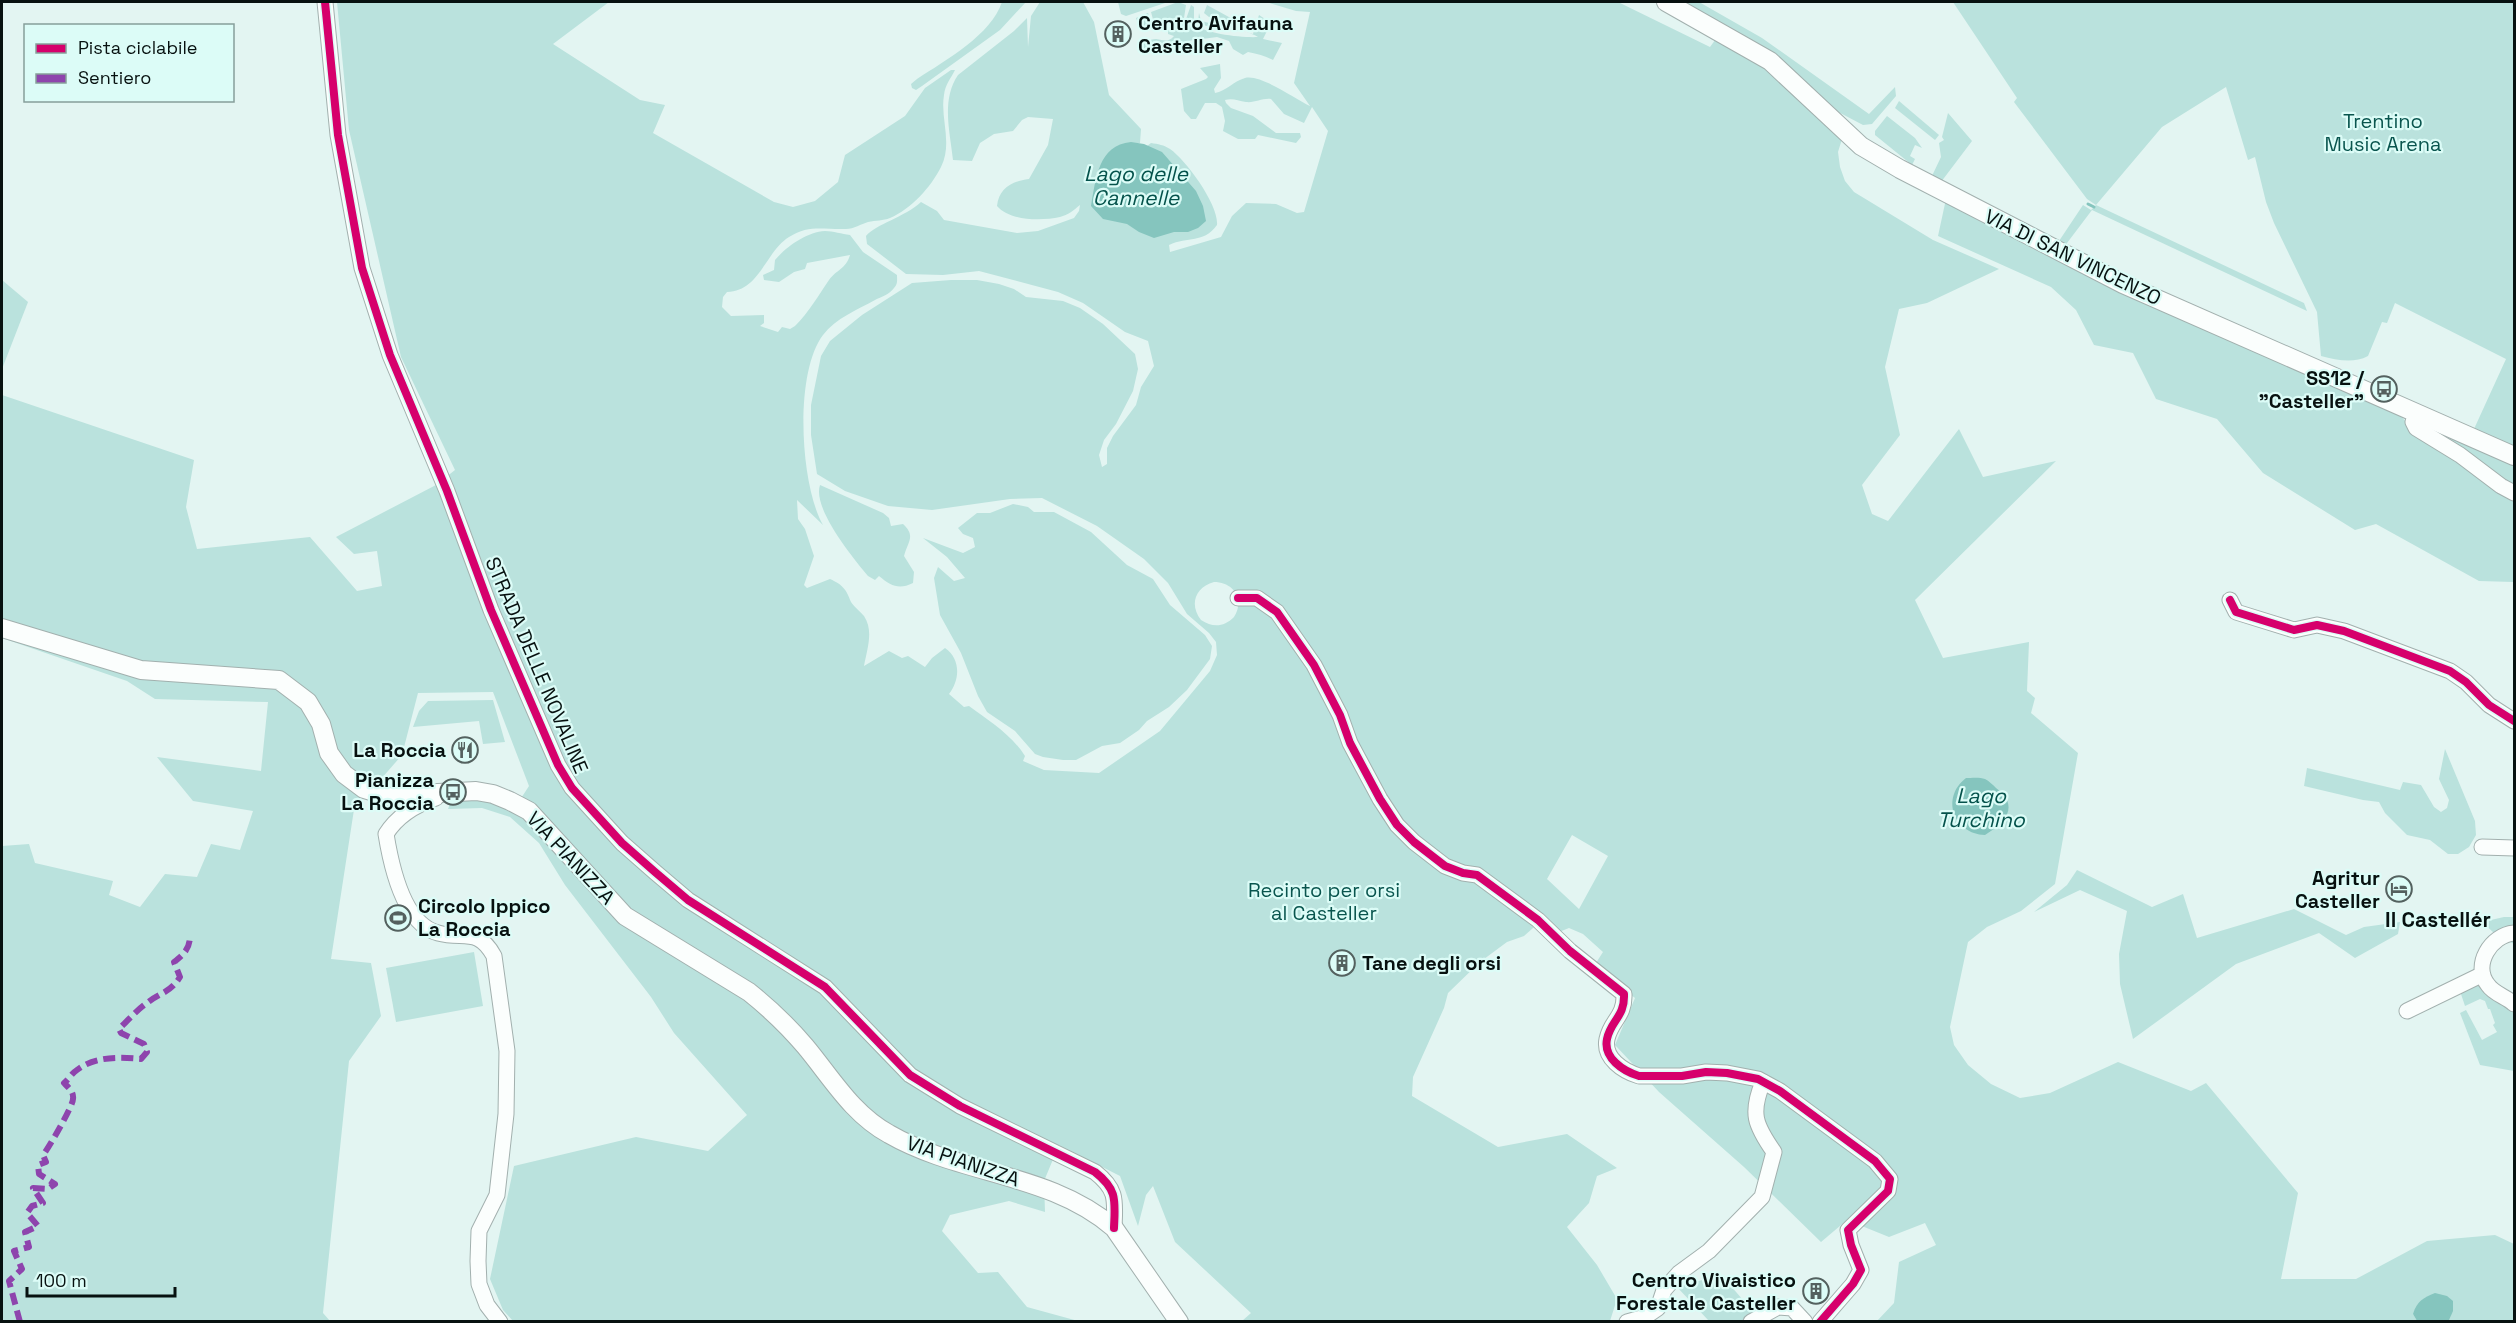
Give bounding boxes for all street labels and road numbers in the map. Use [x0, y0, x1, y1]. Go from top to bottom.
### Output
street label: VIA DI SAN VINCENZO [1980, 203, 2166, 311]
street label: STRADA DELLE NOVALINE [480, 553, 594, 777]
street label: VIA PIANIZZA [521, 806, 621, 910]
street label: VIA PIANIZZA [903, 1129, 1023, 1193]

